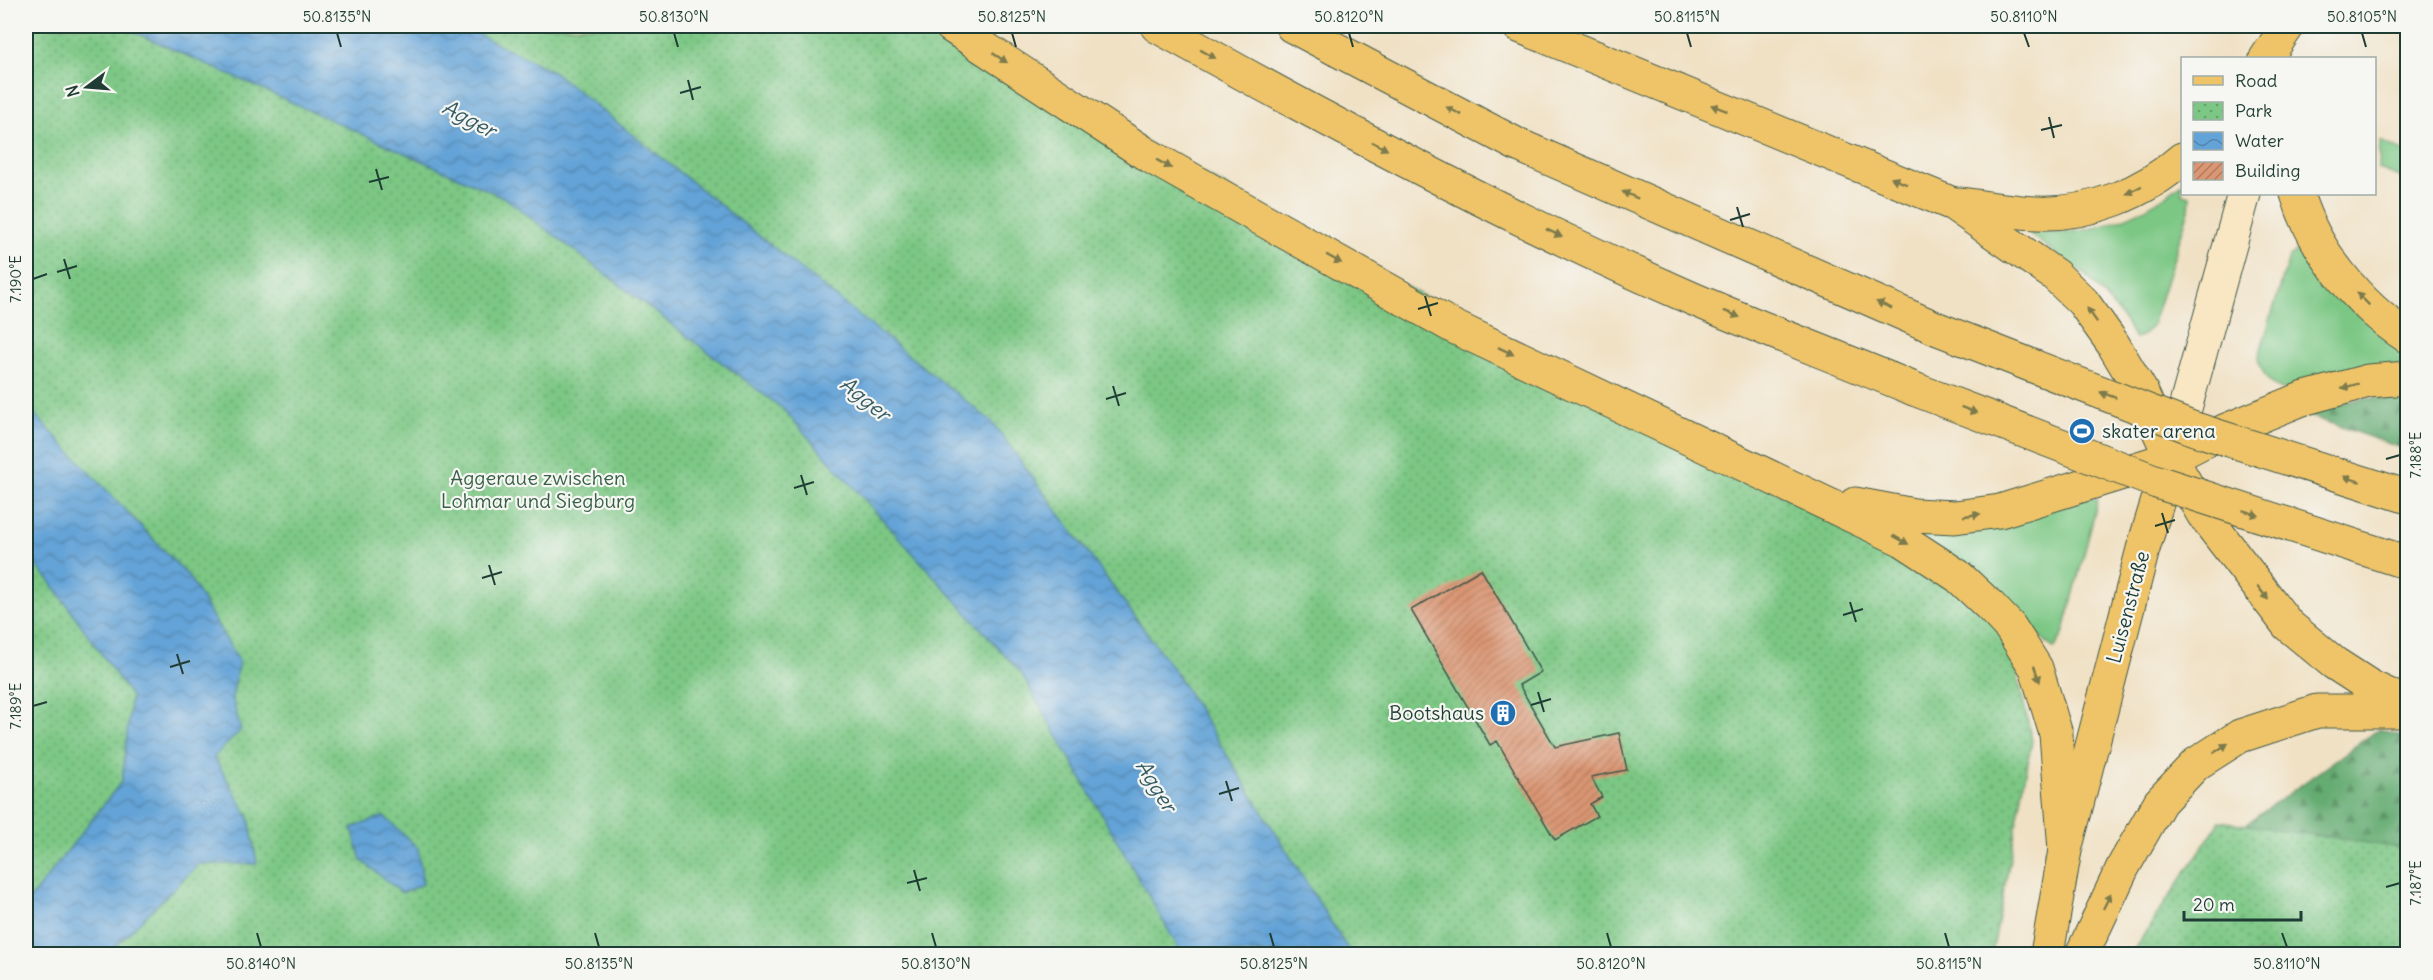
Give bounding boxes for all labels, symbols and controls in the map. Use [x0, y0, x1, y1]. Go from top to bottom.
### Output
text: 50.8135°N [303, 7, 371, 26]
text: 50.8130°N [639, 7, 709, 26]
text: 50.8125°N [978, 7, 1046, 26]
text: 50.8120°N [1314, 7, 1384, 26]
text: 50.8115°N [1654, 7, 1720, 26]
text: 50.8110°N [1990, 7, 2058, 26]
text: 50.8105°N [2327, 7, 2397, 26]
one-way arrow [1200, 49, 1217, 59]
one-way arrow [992, 52, 1009, 63]
north arrow [57, 57, 117, 117]
legend [2181, 57, 2376, 195]
text: Road [2235, 69, 2278, 92]
text: N [61, 83, 84, 99]
water label: Agger [438, 93, 503, 145]
text: Park [2235, 99, 2272, 122]
one-way arrow [1709, 102, 1727, 112]
one-way arrow [1445, 106, 1462, 116]
text: Water [2235, 129, 2285, 152]
one-way arrow [1372, 141, 1389, 151]
one-way arrow [1156, 159, 1173, 169]
text: Building [2235, 159, 2300, 182]
one-way arrow [1890, 176, 1908, 186]
one-way arrow [2125, 186, 2142, 195]
one-way arrow [1621, 189, 1639, 199]
one-way arrow [1546, 228, 1564, 238]
one-way arrow [1326, 254, 1343, 264]
text: 7.190°E [6, 255, 25, 303]
one-way arrow [2357, 293, 2371, 307]
one-way arrow [1875, 300, 1893, 310]
one-way arrow [2086, 307, 2098, 323]
one-way arrow [1723, 309, 1741, 319]
one-way arrow [1497, 347, 1514, 356]
water label: Agger [835, 370, 898, 429]
one-way arrow [2341, 382, 2359, 392]
one-way arrow [2099, 390, 2117, 399]
one-way arrow [1960, 406, 1978, 415]
sports icon: skater arena [2067, 416, 2097, 446]
place label: skater arena [2102, 418, 2216, 443]
text: 7.188°E [2406, 431, 2425, 478]
park label: Aggeraue zwischen Lohmar und Siegburg [441, 465, 635, 513]
one-way arrow [2343, 474, 2361, 483]
one-way arrow [2242, 508, 2260, 518]
one-way arrow [1963, 510, 1982, 519]
one-way arrow [1893, 535, 1910, 545]
street label: Luisenstraße [2101, 548, 2154, 666]
one-way arrow [2256, 585, 2268, 600]
one-way arrow [2033, 665, 2043, 683]
text: 7.189°E [6, 682, 25, 729]
building icon: Bootshaus [1488, 698, 1518, 728]
place label: Bootshaus [1389, 700, 1484, 725]
one-way arrow [2213, 742, 2229, 754]
water label: Agger [1130, 754, 1184, 819]
text: 7.187°E [2406, 860, 2425, 906]
scale bar [2184, 884, 2301, 922]
one-way arrow [2102, 893, 2111, 910]
text: 20 m [2193, 893, 2235, 916]
text: 50.8140°N [226, 954, 296, 973]
text: 50.8135°N [565, 954, 633, 973]
text: 50.8130°N [901, 954, 971, 973]
text: 50.8125°N [1240, 954, 1308, 973]
text: 50.8120°N [1576, 954, 1646, 973]
text: 50.8115°N [1916, 954, 1982, 973]
text: 50.8110°N [2253, 954, 2321, 973]

